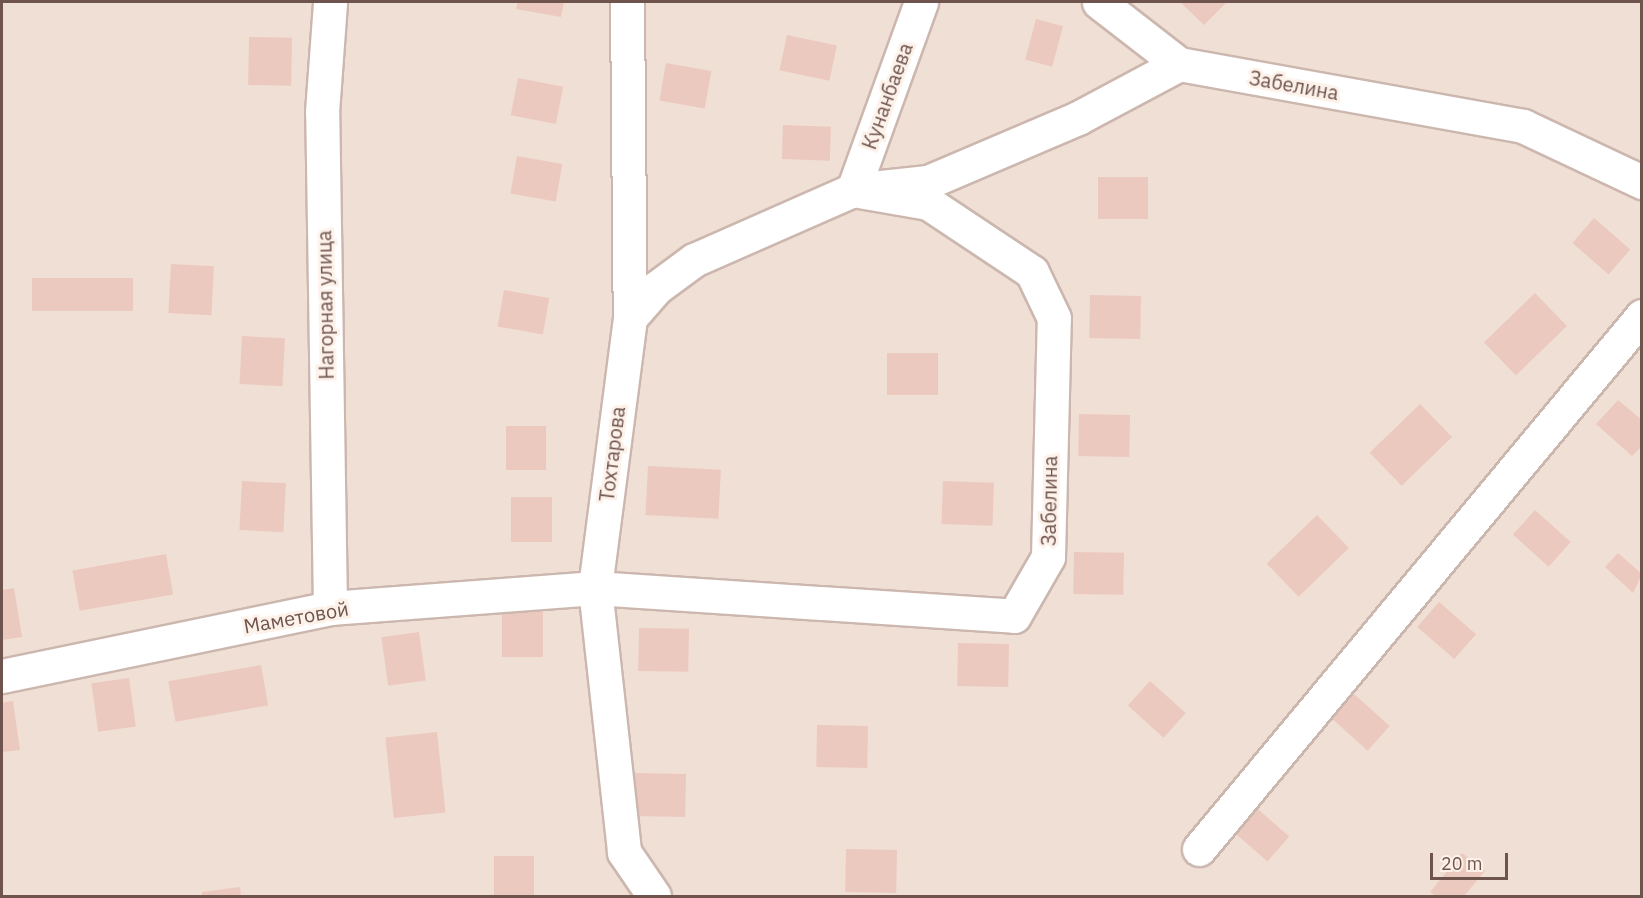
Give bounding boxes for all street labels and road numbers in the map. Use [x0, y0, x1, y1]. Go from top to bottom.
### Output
street label: Кунанбаева [857, 39, 917, 153]
street label: Забелина [1247, 65, 1341, 105]
street label: Нагорная улица [312, 230, 338, 380]
street label: Тохтарова [594, 405, 630, 503]
street label: Забелина [1036, 456, 1062, 546]
street label: Маметовой [242, 596, 350, 638]

